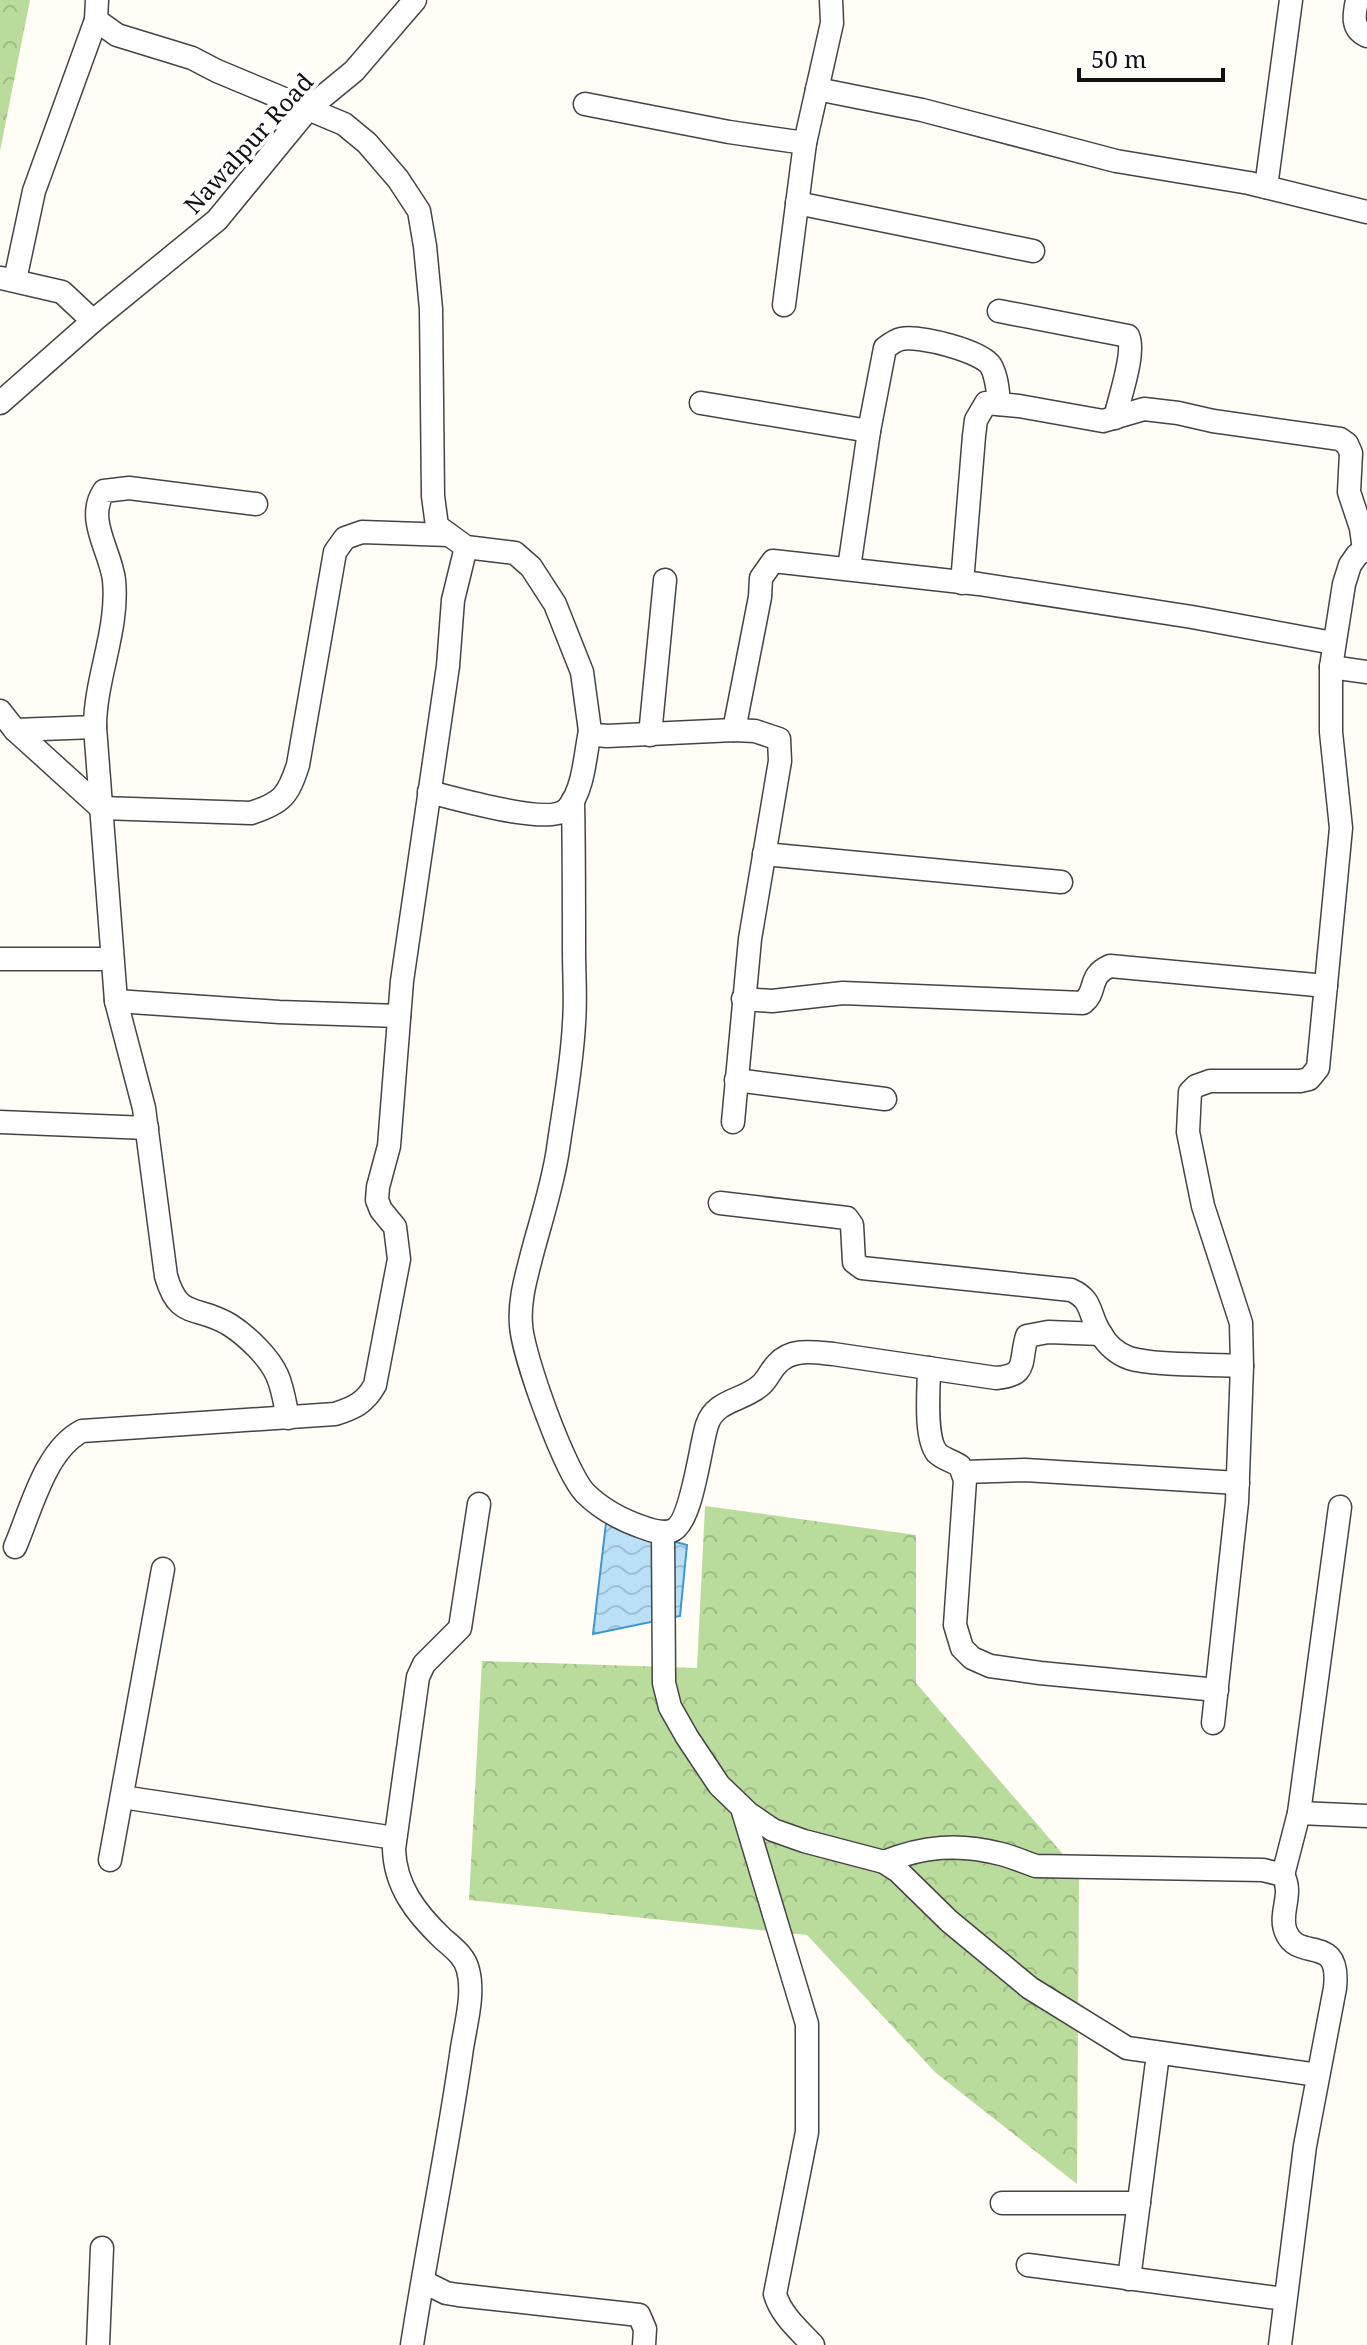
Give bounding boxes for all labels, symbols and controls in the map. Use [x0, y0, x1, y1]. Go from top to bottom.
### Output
scale bar [1079, 32, 1223, 82]
text: 50 m [1091, 42, 1147, 75]
street label: Nawalpur Road [176, 65, 320, 220]

